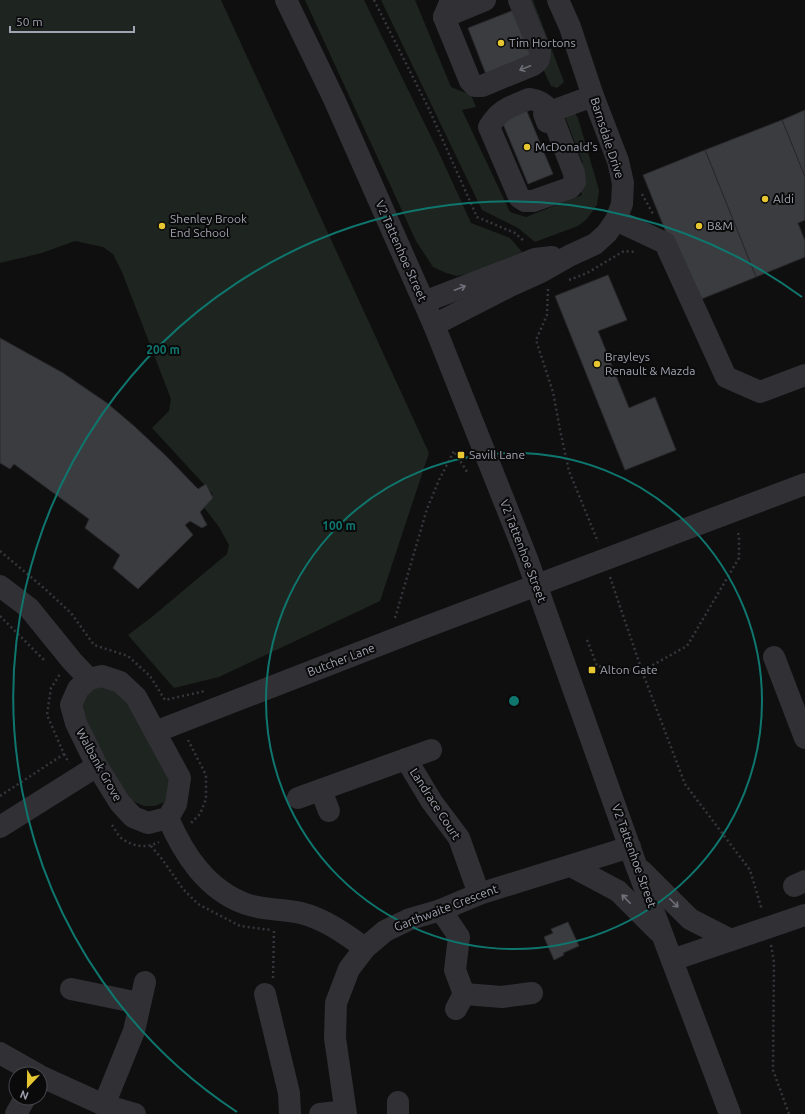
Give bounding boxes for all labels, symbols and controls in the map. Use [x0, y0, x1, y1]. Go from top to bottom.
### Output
scale bar [10, 8, 134, 34]
text: 50 m [16, 15, 43, 28]
place label: Tim Hortons [509, 36, 576, 49]
marker: Tim Hortons [496, 38, 506, 48]
one-way arrow [519, 65, 531, 73]
street label: Barnsdale Drive [588, 96, 627, 180]
place label: McDonald's [535, 140, 598, 153]
marker: McDonald's [522, 142, 532, 152]
place label: Aldi [773, 192, 794, 205]
marker: Aldi [760, 194, 770, 204]
street label: V2 Tattenhoe Street [373, 198, 430, 304]
place label: Shenley Brook End School [170, 212, 247, 239]
place label: B&M [707, 219, 733, 232]
marker: Shenley Brook End School [157, 221, 167, 231]
marker: B&M [694, 221, 704, 231]
one-way arrow [454, 283, 466, 291]
text: 200 m [146, 343, 180, 356]
place label: Brayleys Renault & Mazda [605, 350, 695, 377]
marker: Brayleys Renault & Mazda [592, 359, 602, 369]
place label: Savill Lane [469, 448, 525, 461]
marker: Savill Lane [456, 450, 466, 460]
street label: V2 Tattenhoe Street [498, 498, 549, 604]
text: 100 m [322, 519, 356, 532]
street label: Butcher Lane [305, 641, 376, 678]
place label: Alton Gate [600, 663, 658, 676]
marker: Alton Gate [587, 665, 597, 675]
centre of rings [507, 694, 521, 708]
street label: Walbank Grove [74, 726, 125, 803]
street label: Landrace Court [408, 766, 463, 842]
street label: V2 Tattenhoe Street [610, 802, 659, 910]
street label: Garthwaite Crescent [392, 882, 500, 933]
one-way arrow [621, 894, 631, 904]
one-way arrow [669, 898, 679, 908]
north arrow [8, 1066, 48, 1106]
text: N [18, 1088, 30, 1102]

